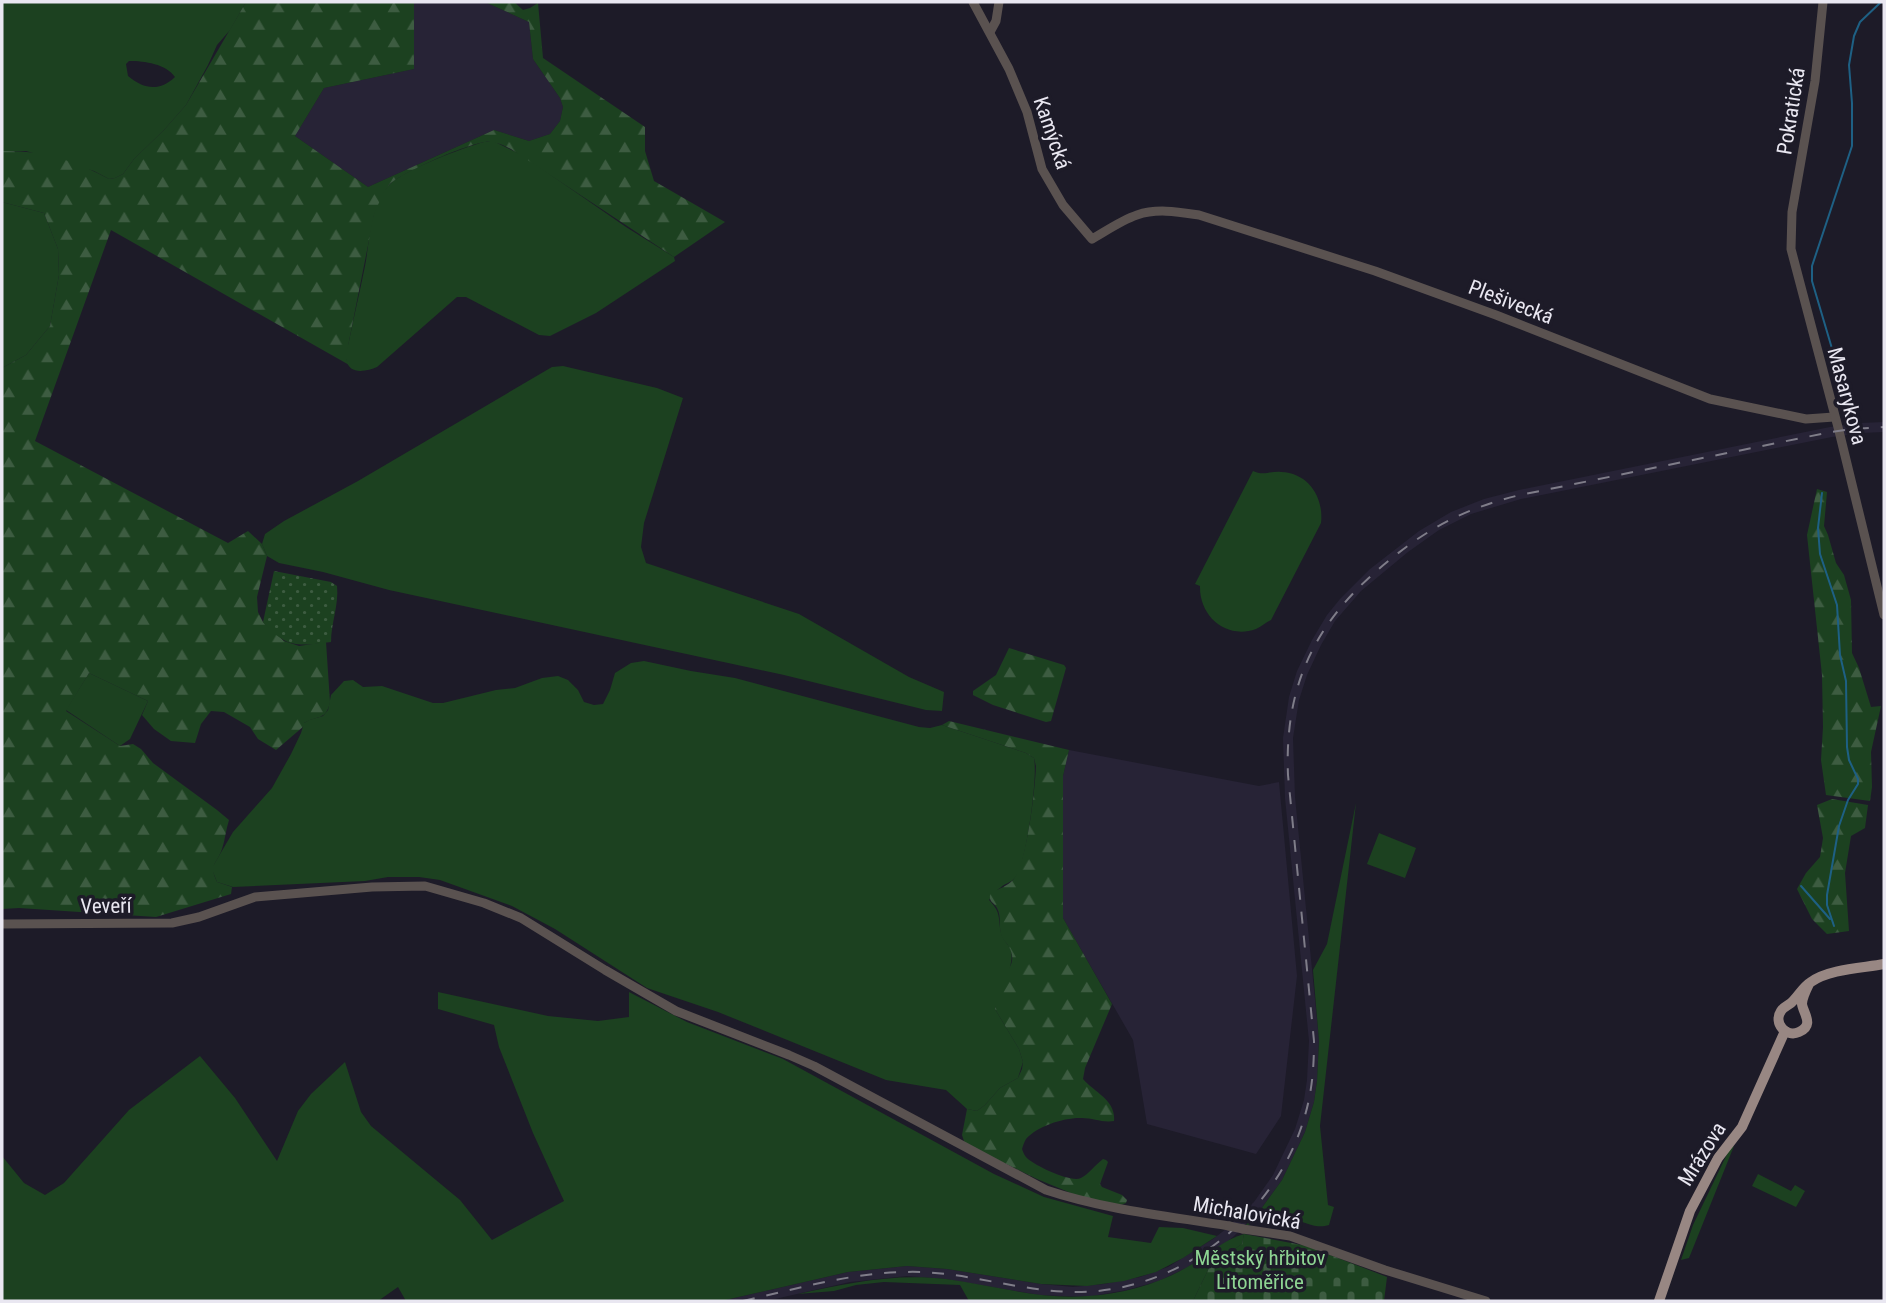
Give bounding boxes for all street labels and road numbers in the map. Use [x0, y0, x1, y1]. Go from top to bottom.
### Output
street label: Pokratická [1772, 66, 1810, 156]
street label: Kamýcká [1028, 94, 1076, 172]
street label: Plešivecká [1465, 275, 1557, 329]
street label: Masarykova [1823, 345, 1871, 447]
street label: Veveří [80, 894, 133, 918]
street label: Mrázova [1673, 1118, 1731, 1190]
street label: Michalovická [1191, 1192, 1303, 1234]

